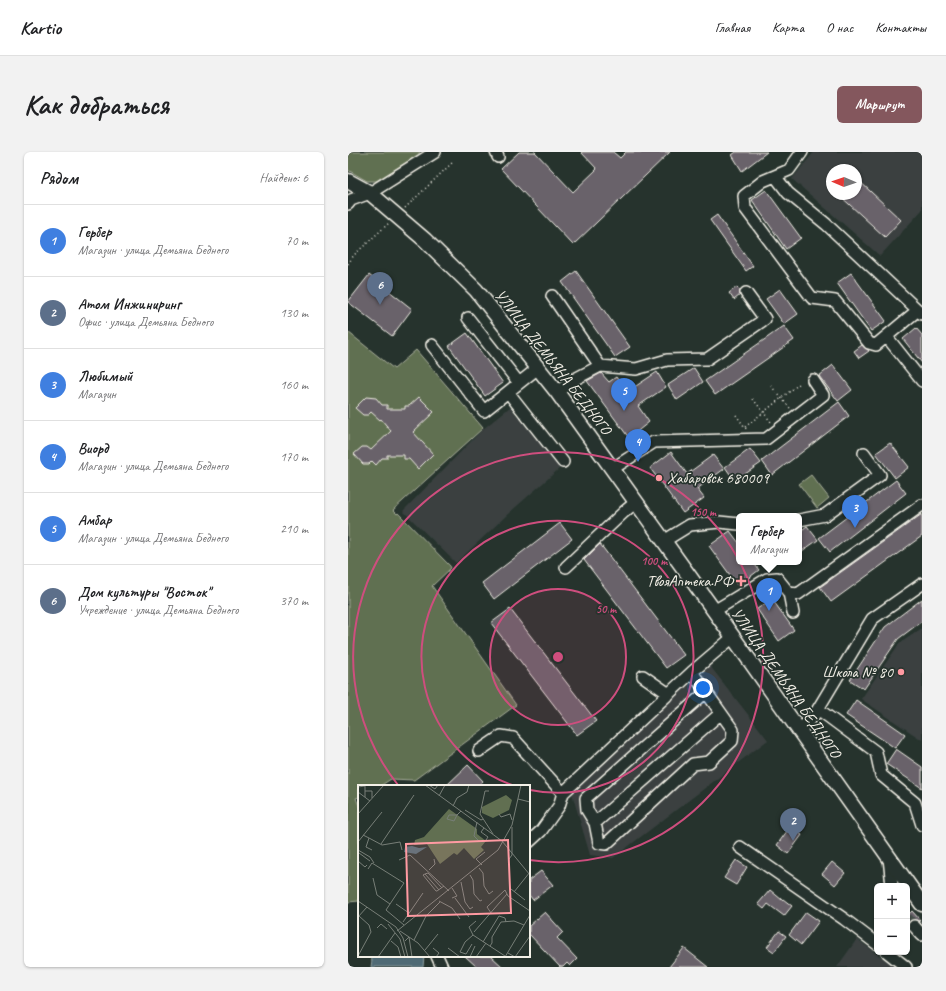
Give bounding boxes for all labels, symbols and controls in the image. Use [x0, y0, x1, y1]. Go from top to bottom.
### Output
text: Kartio [20, 16, 61, 40]
text: Главная [715, 19, 750, 36]
text: Карта [772, 19, 804, 36]
text: О нас [826, 19, 853, 36]
text: Контакты [875, 19, 926, 36]
button: Маршрут [837, 86, 922, 123]
text: Как добраться [24, 87, 169, 122]
north arrow [826, 164, 862, 200]
text: Рядом [40, 168, 78, 189]
text: Найдено: 6 [260, 170, 308, 186]
text: Гербер [78, 223, 112, 242]
text: 1 [50, 233, 56, 249]
text: 70 m [286, 233, 308, 249]
text: Магазин · улица Демьяна Бедного [78, 242, 228, 258]
pin: 6 [367, 272, 393, 305]
street label: УЛИЦА ДЕМЬЯНА БЕДНОГО [490, 286, 617, 440]
text: Атом Инжиниринг [78, 295, 181, 314]
text: 2 [50, 305, 56, 321]
text: 130 m [280, 305, 308, 321]
text: Офис · улица Демьяна Бедного [78, 314, 213, 330]
text: Любимый [78, 367, 132, 386]
text: 3 [50, 377, 56, 393]
text: 160 m [280, 377, 308, 393]
pin: 5 [611, 378, 637, 411]
text: Магазин [78, 386, 116, 402]
pin: 4 [625, 429, 651, 462]
text: Виорд [78, 439, 108, 458]
text: 4 [50, 449, 56, 465]
text: 170 m [280, 449, 308, 465]
text: Магазин · улица Демьяна Бедного [78, 458, 228, 474]
place label: Хабаровск 680009 [667, 468, 771, 488]
marker: Хабаровск 680009 [654, 473, 664, 483]
pin: 3 [842, 495, 868, 528]
text: 150 m [690, 504, 717, 520]
text: Амбар [78, 511, 112, 530]
popup [736, 513, 802, 565]
text: 5 [50, 521, 56, 537]
text: 210 m [280, 521, 308, 537]
text: Гербер [750, 522, 784, 541]
text: Магазин · улица Демьяна Бедного [78, 530, 228, 546]
text: Магазин [750, 541, 788, 557]
text: 100 m [641, 553, 668, 569]
place label: ТвояАптека.РФ [646, 571, 735, 591]
marker: ТвояАптека.РФ [736, 576, 746, 586]
pin: 1 [756, 578, 782, 611]
text: Дом культуры "Восток" [78, 583, 210, 602]
text: 6 [50, 593, 56, 609]
text: 370 m [280, 593, 308, 609]
text: 50 m [596, 601, 617, 617]
text: Учреждение · улица Демьяна Бедного [78, 602, 239, 618]
street label: УЛИЦА ДЕМЬЯНА БЕДНОГО [727, 604, 847, 764]
centre of rings [551, 650, 565, 664]
place label: Школа № 80 [822, 662, 895, 682]
marker: Школа № 80 [896, 667, 906, 677]
your location [693, 678, 713, 698]
inset map [358, 785, 530, 957]
pin: 2 [780, 808, 806, 841]
map controls [874, 883, 910, 955]
button: + [874, 883, 910, 919]
button: − [874, 919, 910, 955]

